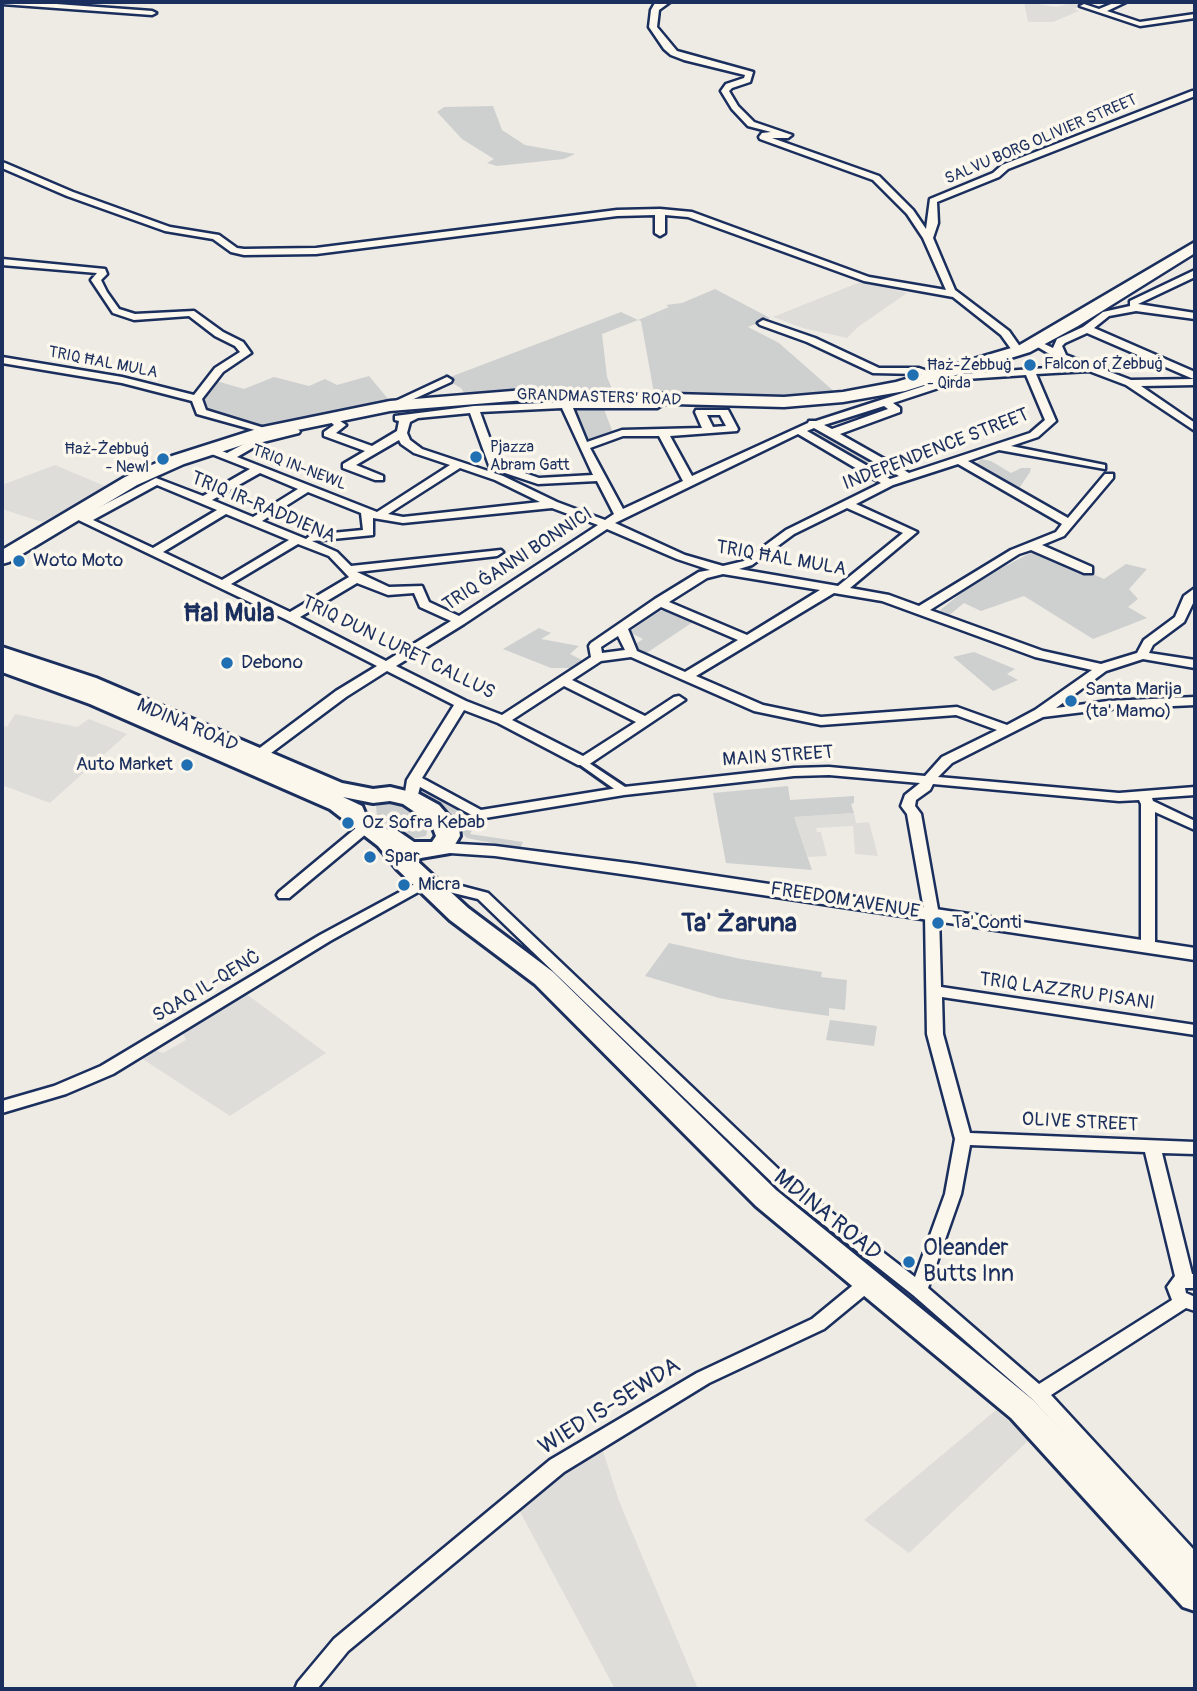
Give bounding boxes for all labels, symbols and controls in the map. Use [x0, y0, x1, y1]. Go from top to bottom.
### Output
street label: SALVU BORG OLIVIER STREET [942, 91, 1140, 189]
street label: TRIQ ĦAL MULA [47, 343, 159, 383]
place label: Falcon of Żebbuġ [1044, 355, 1163, 375]
place label: Ħaż-Żebbuġ - Qirda [927, 356, 1012, 394]
marker: Falcon of Żebbuġ [1022, 357, 1038, 373]
marker: Ħaż-Żebbuġ - Qirda [905, 367, 921, 383]
street label: GRANDMASTERS' ROAD [516, 386, 682, 410]
street label: INDEPENDENCE STREET [840, 404, 1032, 496]
place label: Pjazza Abram Gatt [490, 438, 570, 476]
place label: Ħaż-Żebbuġ - Newl [64, 440, 149, 478]
street label: TRIQ IN-NEWL [249, 441, 349, 495]
marker: Pjazza Abram Gatt [468, 449, 484, 465]
marker: Ħaż-Żebbuġ - Newl [155, 451, 171, 467]
street label: TRIQ IR-RADDIENA [187, 467, 339, 549]
street label: TRIQ ĠANNI BONNICI [439, 503, 597, 617]
street label: TRIQ ĦAL MULA [714, 536, 848, 582]
place label: Woto Moto [33, 550, 123, 572]
marker: Woto Moto [11, 553, 27, 569]
street label: TRIQ DUN LURET CALLUS [298, 591, 498, 705]
district label: Ħal Mula [183, 598, 275, 630]
place label: Debono [241, 652, 303, 674]
marker: Debono [219, 655, 235, 671]
place label: Santa Marija (ta' Mamo) [1085, 679, 1182, 723]
marker: Santa Marija (ta' Mamo) [1063, 693, 1079, 709]
street label: MDINA ROAD [133, 694, 241, 758]
street label: MAIN STREET [722, 742, 834, 772]
place label: Auto Market [76, 754, 173, 776]
marker: Auto Market [179, 757, 195, 773]
place label: Oz Sofra Kebab [362, 812, 485, 834]
marker: Oz Sofra Kebab [340, 815, 356, 831]
place label: Spar [384, 846, 420, 868]
marker: Spar [362, 849, 378, 865]
place label: Micra [418, 874, 460, 896]
marker: Micra [396, 877, 412, 893]
street label: FREEDOM AVENUE [769, 878, 921, 924]
district label: Ta' Żaruna [681, 908, 797, 940]
place label: Ta' Conti [952, 912, 1021, 934]
marker: Ta' Conti [930, 915, 946, 931]
street label: SQAQ IL-QENĊ [149, 946, 265, 1028]
street label: TRIQ LAZZRU PISANI [978, 968, 1156, 1016]
street label: OLIVE STREET [1021, 1109, 1139, 1137]
street label: MDINA ROAD [768, 1164, 886, 1268]
place label: Oleander Butts Inn [923, 1235, 1014, 1289]
marker: Oleander Butts Inn [901, 1254, 917, 1270]
street label: WIED IS-SEWDA [534, 1352, 686, 1462]

